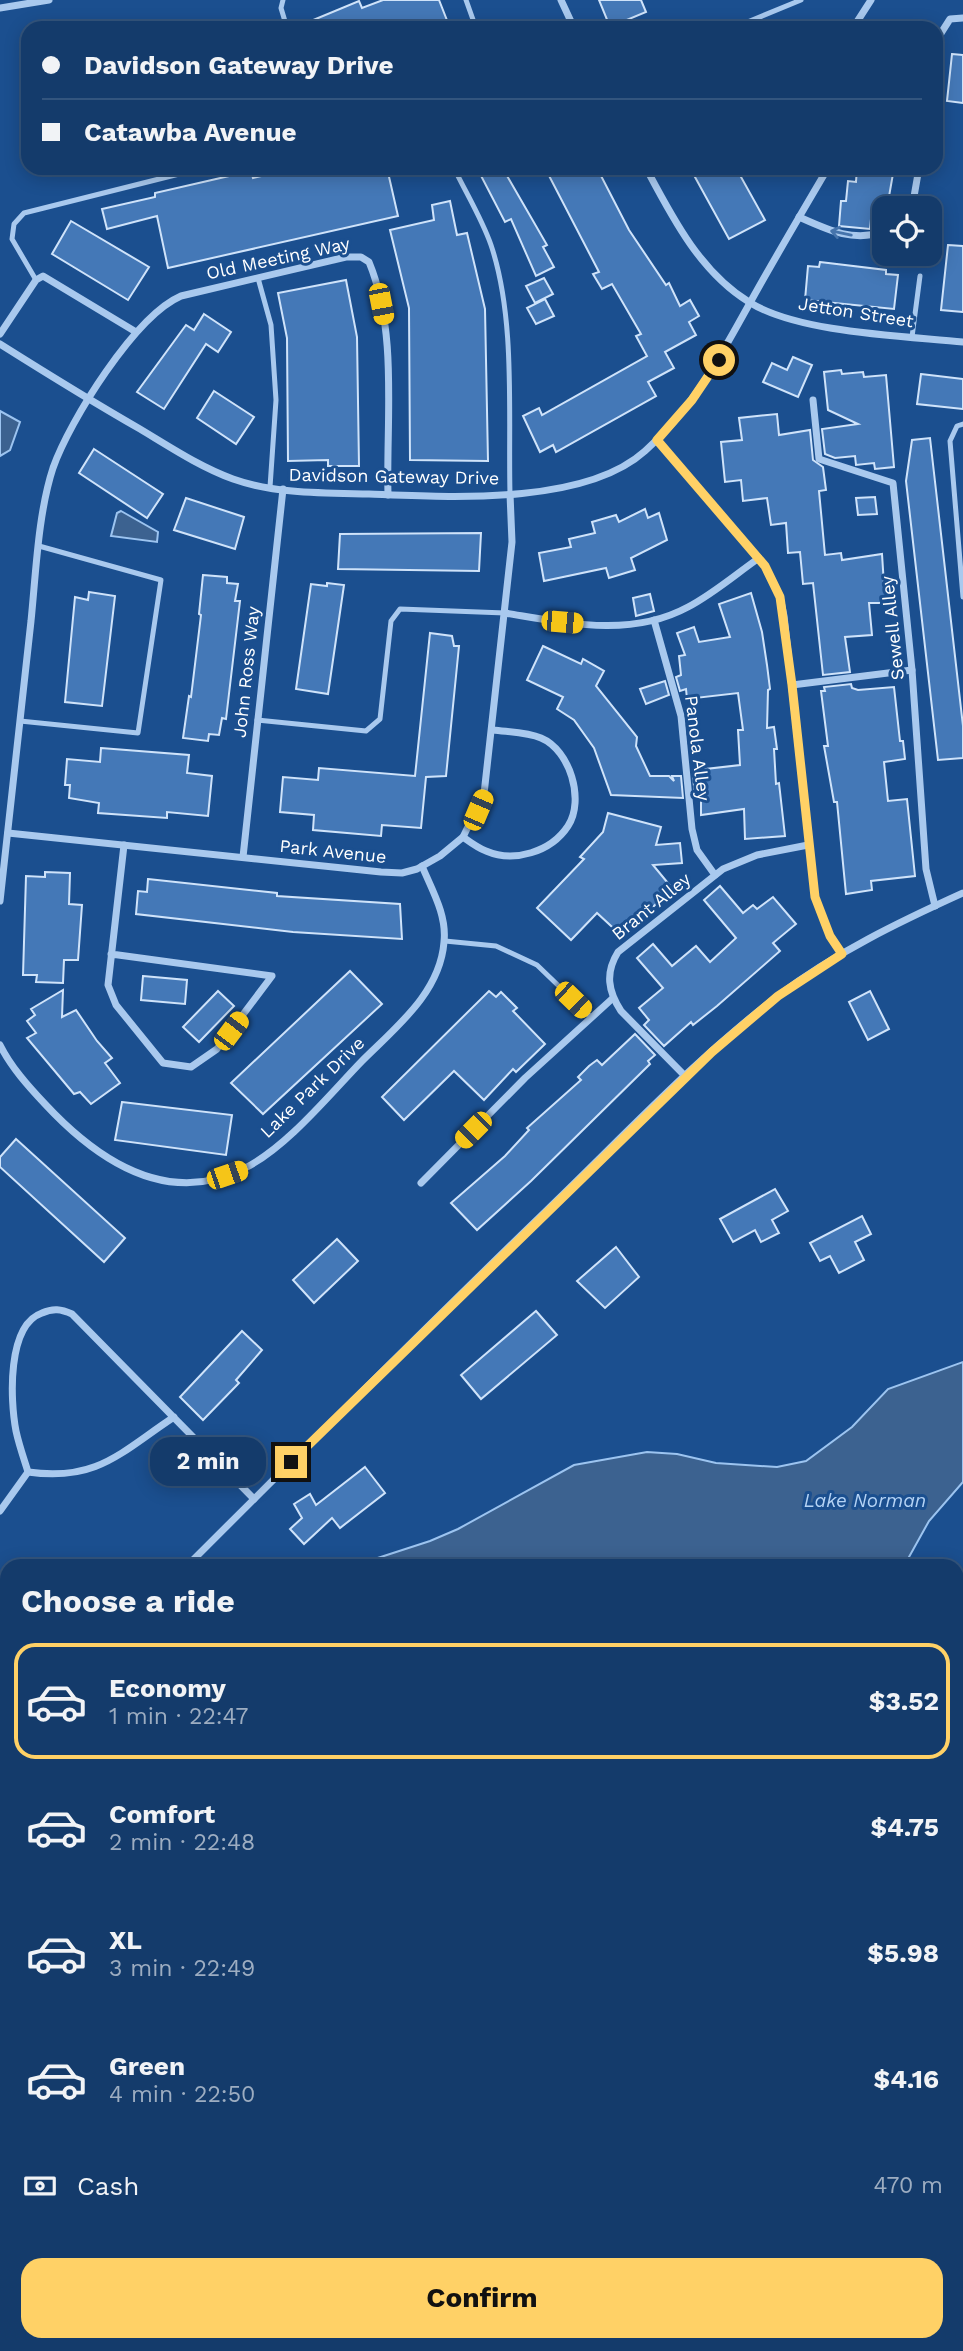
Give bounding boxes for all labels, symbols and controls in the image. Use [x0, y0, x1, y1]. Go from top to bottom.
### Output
text: Davidson Gateway Drive [84, 50, 393, 80]
text: Catawba Avenue [84, 117, 297, 147]
map controls [872, 196, 942, 266]
button: locate [872, 196, 942, 266]
one-way arrow [830, 225, 852, 238]
street label: Old Meeting Way [204, 232, 352, 283]
car [367, 281, 396, 327]
street label: Jetton Street [797, 293, 916, 332]
route start [703, 344, 735, 376]
street label: Davidson Gateway Drive [288, 464, 500, 488]
street label: Sewell Alley [876, 574, 908, 681]
street label: John Ross Way [229, 605, 263, 739]
car [541, 610, 584, 634]
street label: Panola Alley [681, 694, 715, 803]
car [461, 787, 496, 833]
street label: Park Avenue [278, 835, 388, 867]
street label: Brant Alley [607, 867, 695, 944]
car [551, 978, 596, 1022]
car [210, 1008, 253, 1054]
street label: Lake Park Drive [256, 1032, 368, 1142]
car [451, 1108, 496, 1152]
car [204, 1158, 251, 1192]
callout: 2 min [151, 1438, 266, 1486]
route end [275, 1446, 307, 1478]
text: 2 min [177, 1448, 239, 1475]
water label: Lake Norman [804, 1489, 926, 1512]
text: Choose a ride [21, 1582, 235, 1620]
icon: car [25, 1670, 88, 1733]
text: Economy [109, 1673, 226, 1703]
text: $3.52 [869, 1686, 939, 1716]
text: 1 min · 22:47 [109, 1703, 248, 1730]
icon: car [25, 1796, 88, 1859]
text: Comfort [109, 1799, 215, 1829]
text: $4.75 [870, 1812, 939, 1842]
text: 2 min · 22:48 [109, 1829, 255, 1856]
icon: car [25, 1922, 88, 1985]
text: XL [109, 1925, 142, 1955]
text: $5.98 [867, 1938, 939, 1968]
text: 3 min · 22:49 [109, 1955, 255, 1982]
icon: car [25, 2048, 88, 2111]
text: Green [109, 2051, 185, 2081]
text: $4.16 [874, 2064, 939, 2094]
text: 4 min · 22:50 [109, 2081, 255, 2108]
icon: cash [21, 2167, 59, 2205]
text: Cash [77, 2171, 139, 2201]
text: 470 m [874, 2172, 943, 2199]
button: Confirm [21, 2258, 943, 2338]

